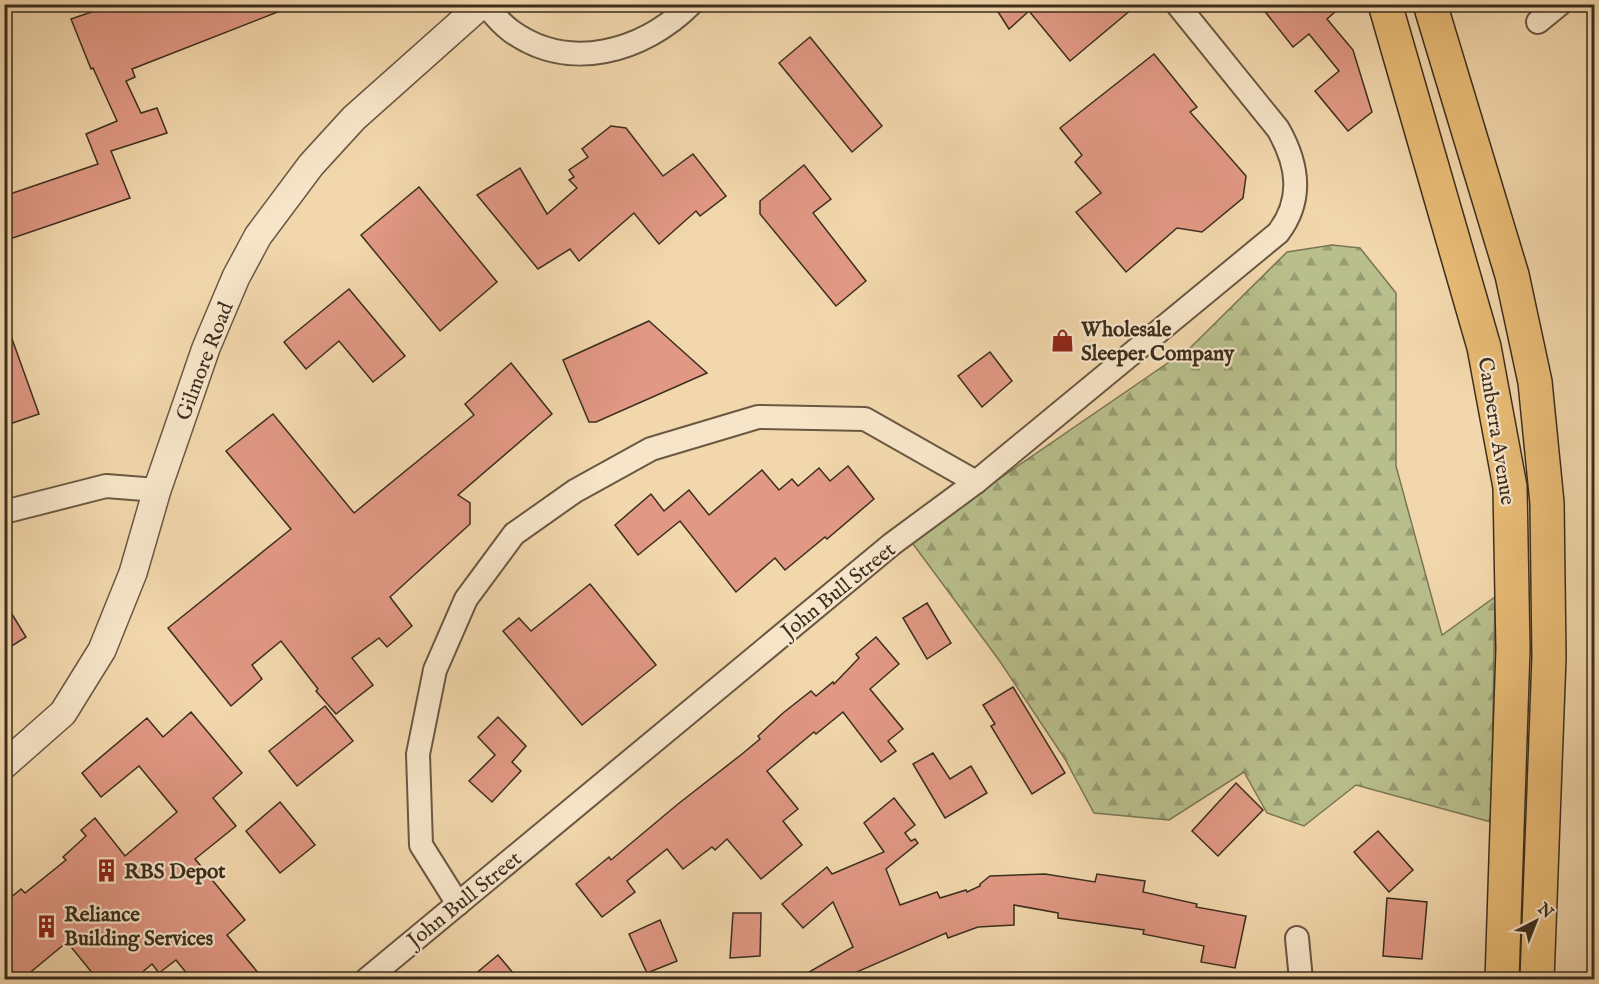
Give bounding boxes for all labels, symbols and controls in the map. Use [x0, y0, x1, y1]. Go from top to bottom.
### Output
street label: Gilmore Road [170, 298, 241, 425]
place label: Wholesale Sleeper Company [1080, 317, 1235, 368]
shop icon: Wholesale Sleeper Company [1050, 328, 1076, 354]
street label: Canberra Avenue [1471, 355, 1521, 507]
street label: John Bull Street [775, 537, 902, 647]
street label: John Bull Street [401, 846, 528, 956]
building icon: RBS Depot [93, 858, 119, 884]
place label: RBS Depot [124, 859, 226, 886]
north arrow [1506, 891, 1566, 951]
text: N [1532, 899, 1557, 924]
place label: Reliance Building Services [64, 902, 213, 953]
building icon: Reliance Building Services [33, 913, 59, 939]

